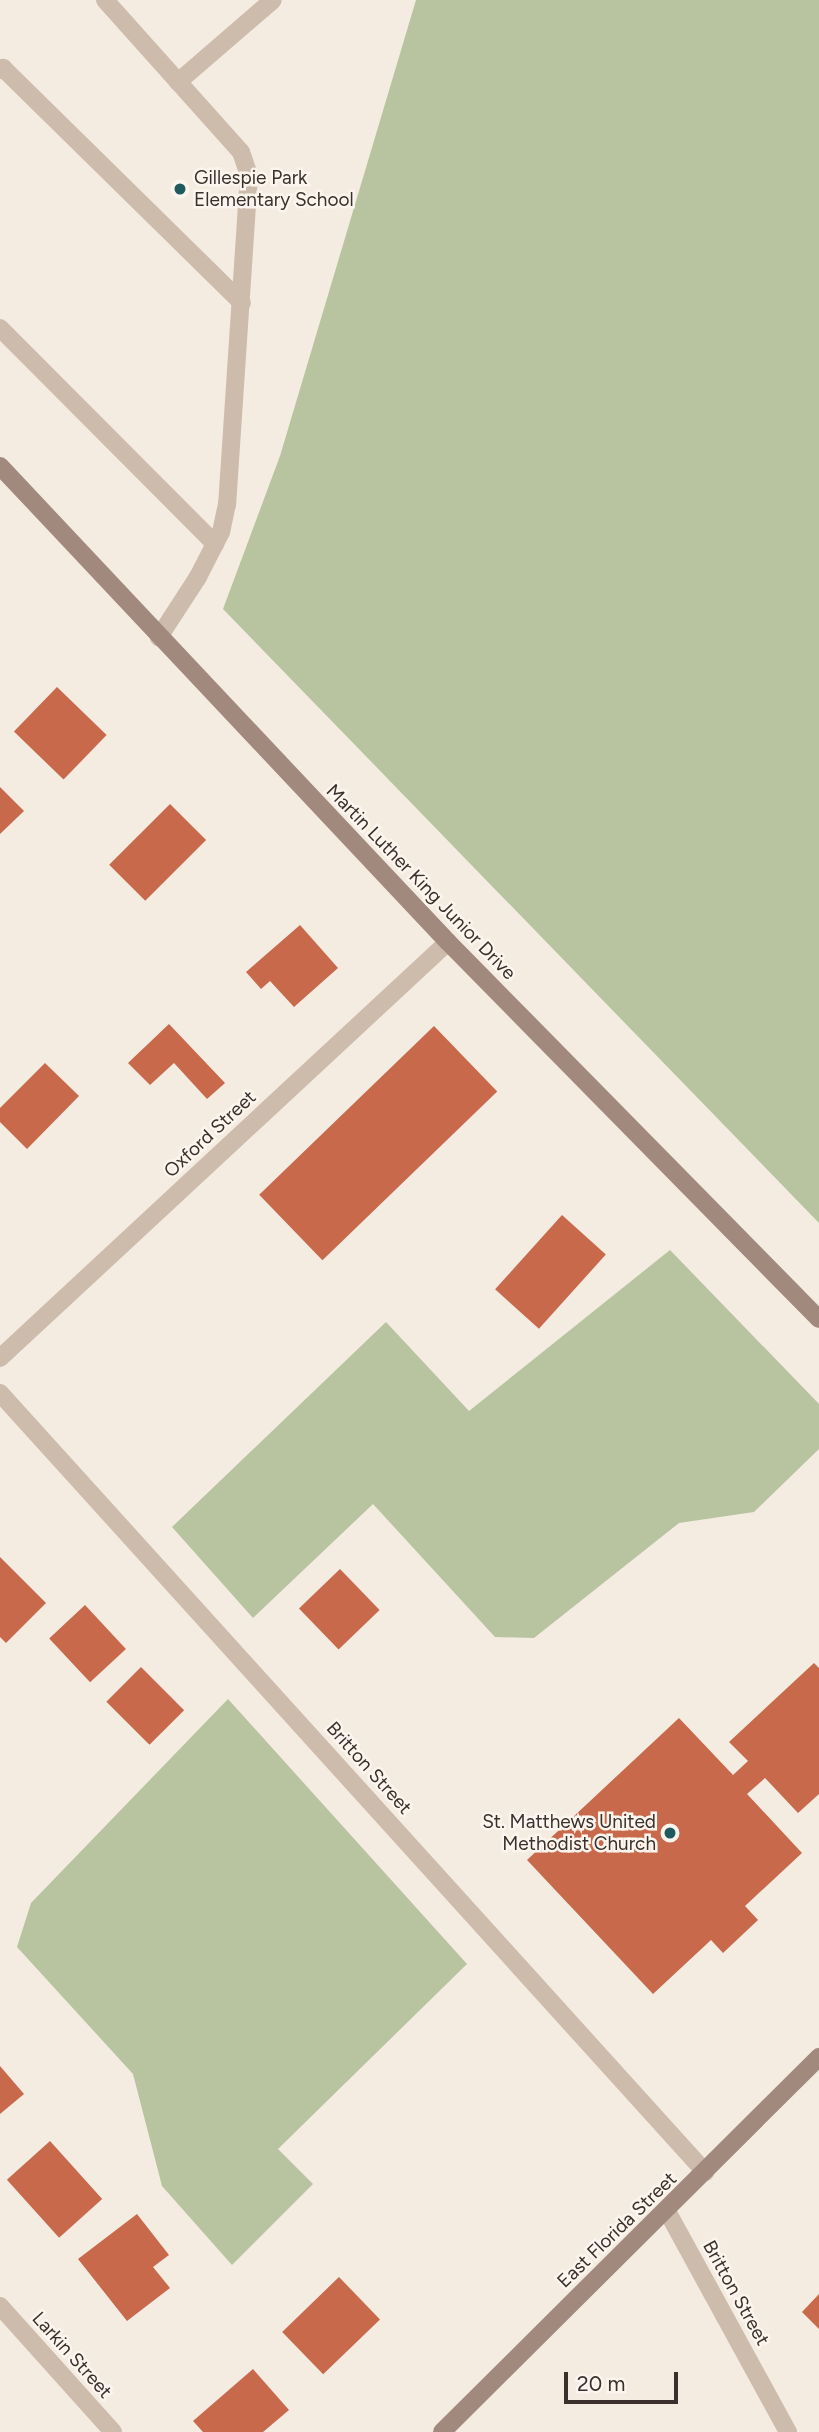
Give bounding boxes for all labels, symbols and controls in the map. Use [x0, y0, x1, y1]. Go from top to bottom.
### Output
place label: Gillespie Park Elementary School [194, 167, 354, 211]
marker: Gillespie Park Elementary School [172, 181, 188, 197]
street label: Martin Luther King Junior Drive [322, 780, 520, 984]
street label: Oxford Street [159, 1086, 261, 1182]
street label: Britton Street [322, 1717, 416, 1819]
place label: St. Matthews United Methodist Church [482, 1811, 656, 1855]
marker: St. Matthews United Methodist Church [662, 1825, 678, 1841]
street label: East Florida Street [553, 2167, 681, 2293]
street label: Britton Street [698, 2237, 774, 2349]
street label: Larkin Street [27, 2307, 117, 2403]
scale bar [567, 2358, 681, 2402]
text: 20 m [577, 2371, 625, 2396]

